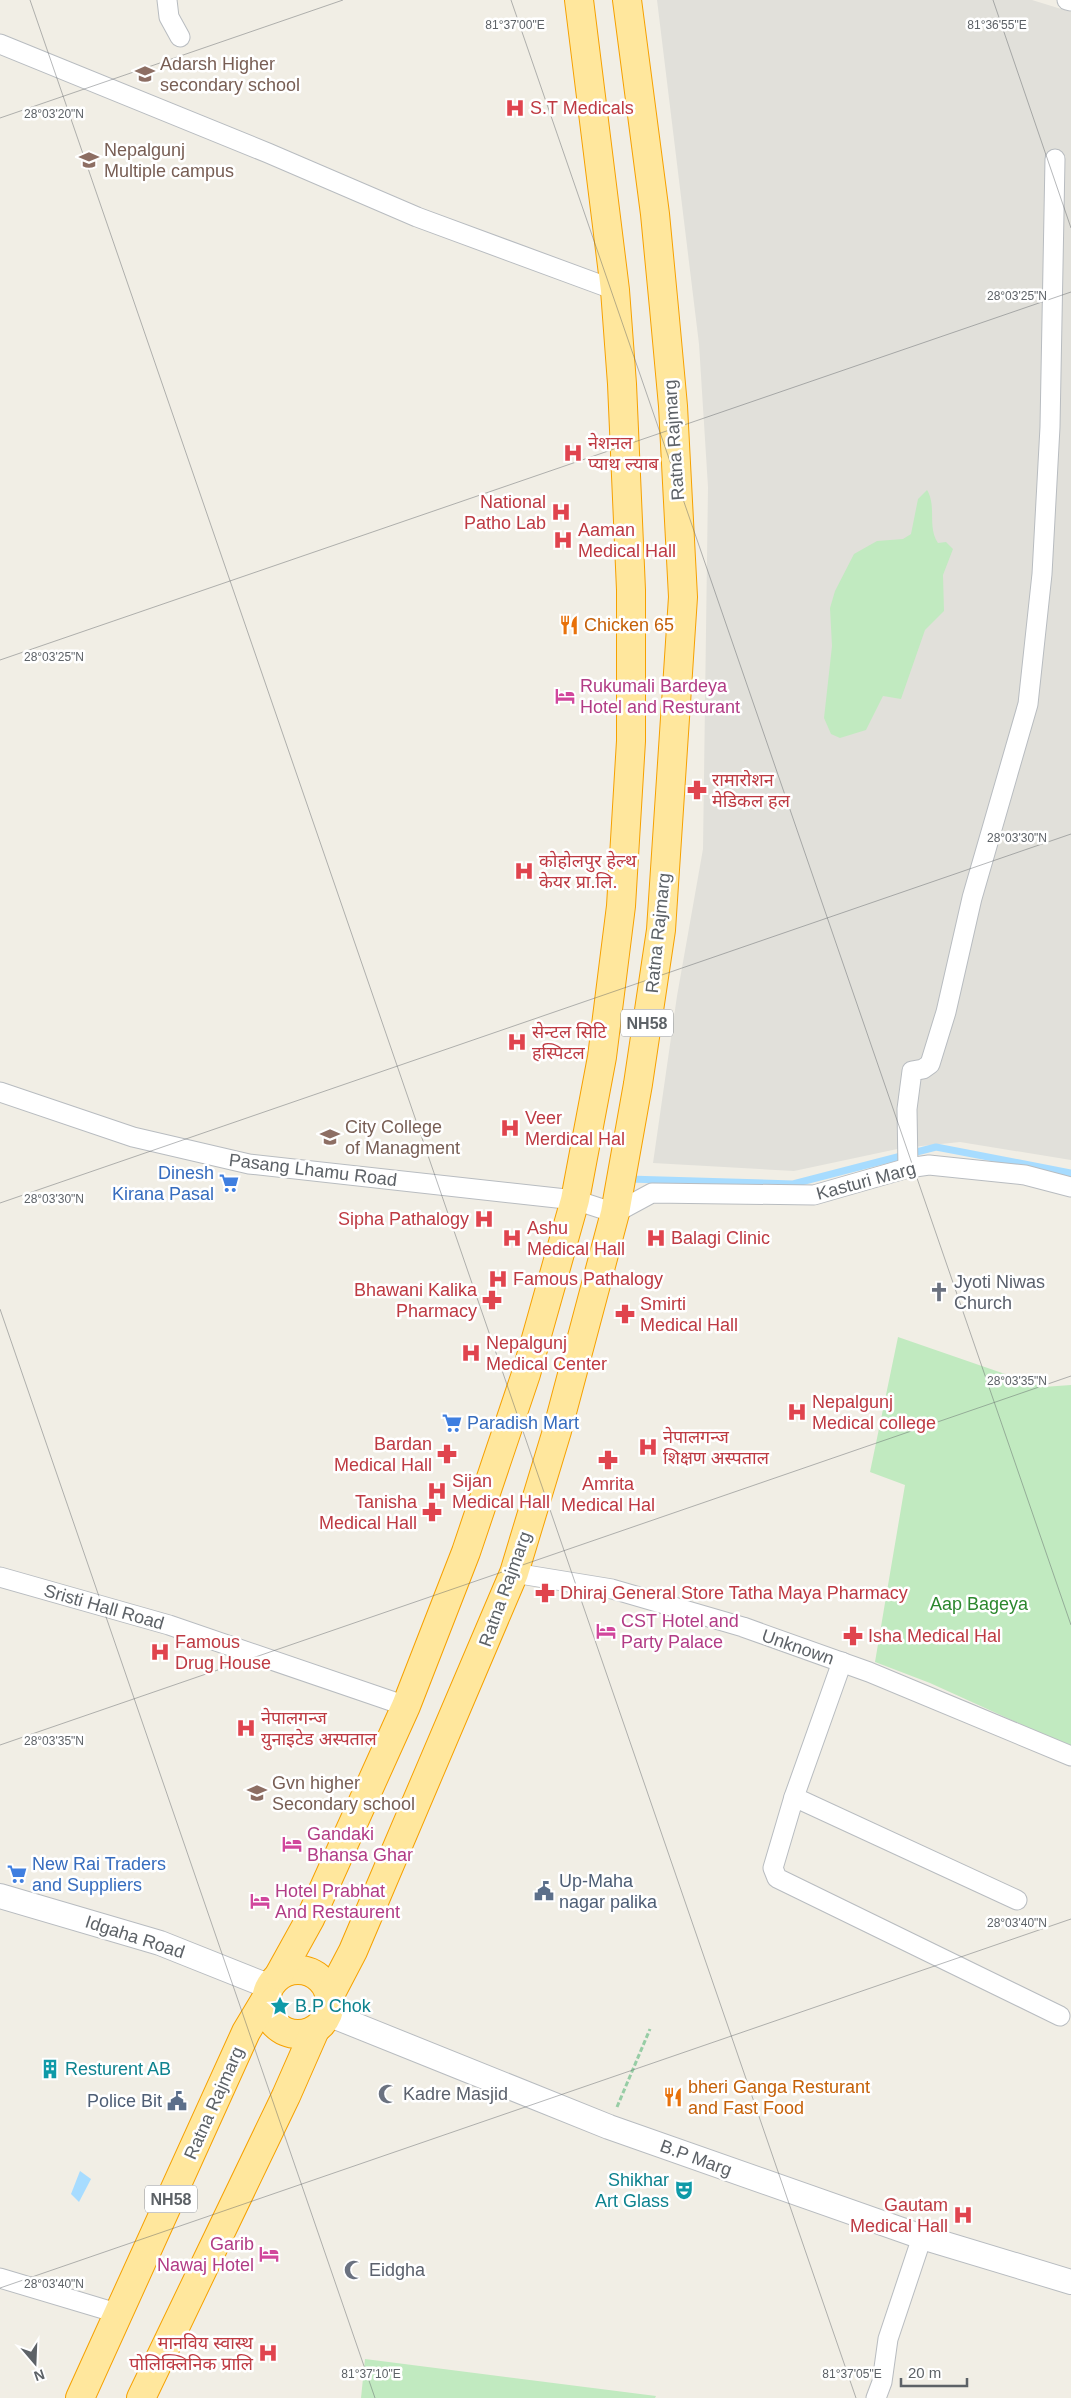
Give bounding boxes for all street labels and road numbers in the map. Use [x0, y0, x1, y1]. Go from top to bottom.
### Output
street label: Ratna Rajmarg [660, 379, 688, 501]
street label: Ratna Rajmarg [642, 872, 674, 994]
road number: NH58 [621, 1010, 673, 1036]
street label: Pasang Lhamu Road [228, 1150, 398, 1190]
street label: Kasturi Marg [814, 1158, 918, 1204]
street label: Ratna Rajmarg [475, 1529, 535, 1649]
street label: Sristi Hall Road [42, 1580, 166, 1634]
street label: Unknown [759, 1625, 837, 1669]
street label: Idgaha Road [83, 1912, 187, 1962]
street label: Ratna Rajmarg [180, 2044, 248, 2162]
street label: B.P Marg [657, 2136, 735, 2180]
road number: NH58 [145, 2186, 197, 2212]

